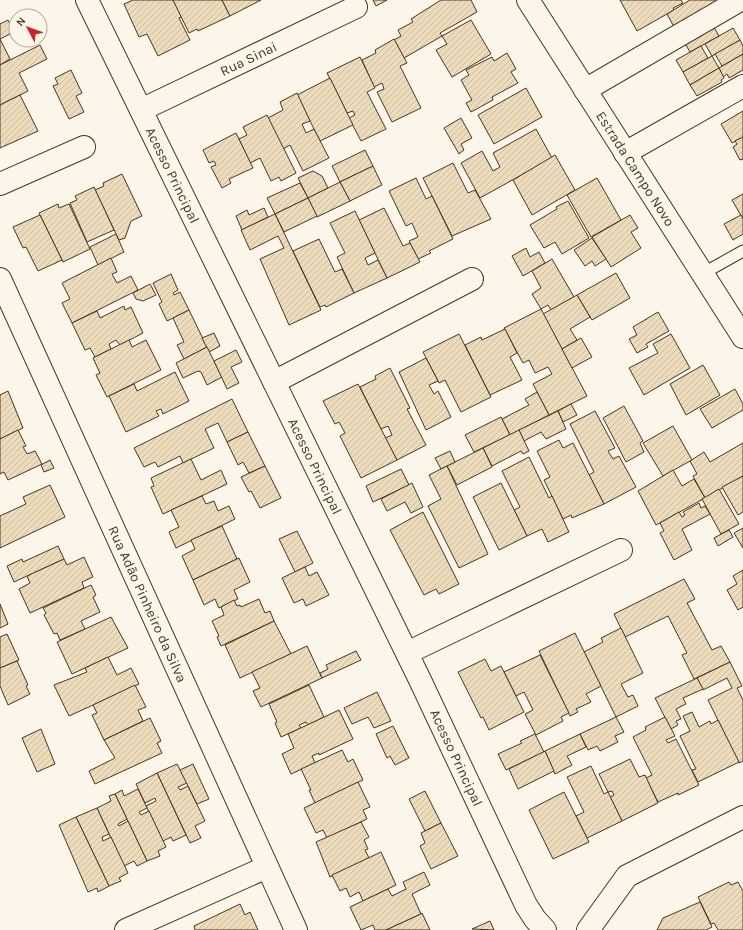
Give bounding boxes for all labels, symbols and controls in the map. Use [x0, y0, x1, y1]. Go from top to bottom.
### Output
north arrow [8, 8, 48, 48]
text: N [13, 15, 28, 29]
street label: Rua Sinai [217, 38, 280, 79]
street label: Estrada Campo Novo [593, 108, 679, 229]
street label: Acesso Principal [142, 124, 203, 226]
street label: Acesso Principal [285, 415, 346, 517]
street label: Rua Adão Pinheiro da Silva [105, 523, 191, 685]
street label: Acesso Principal [427, 707, 487, 809]

